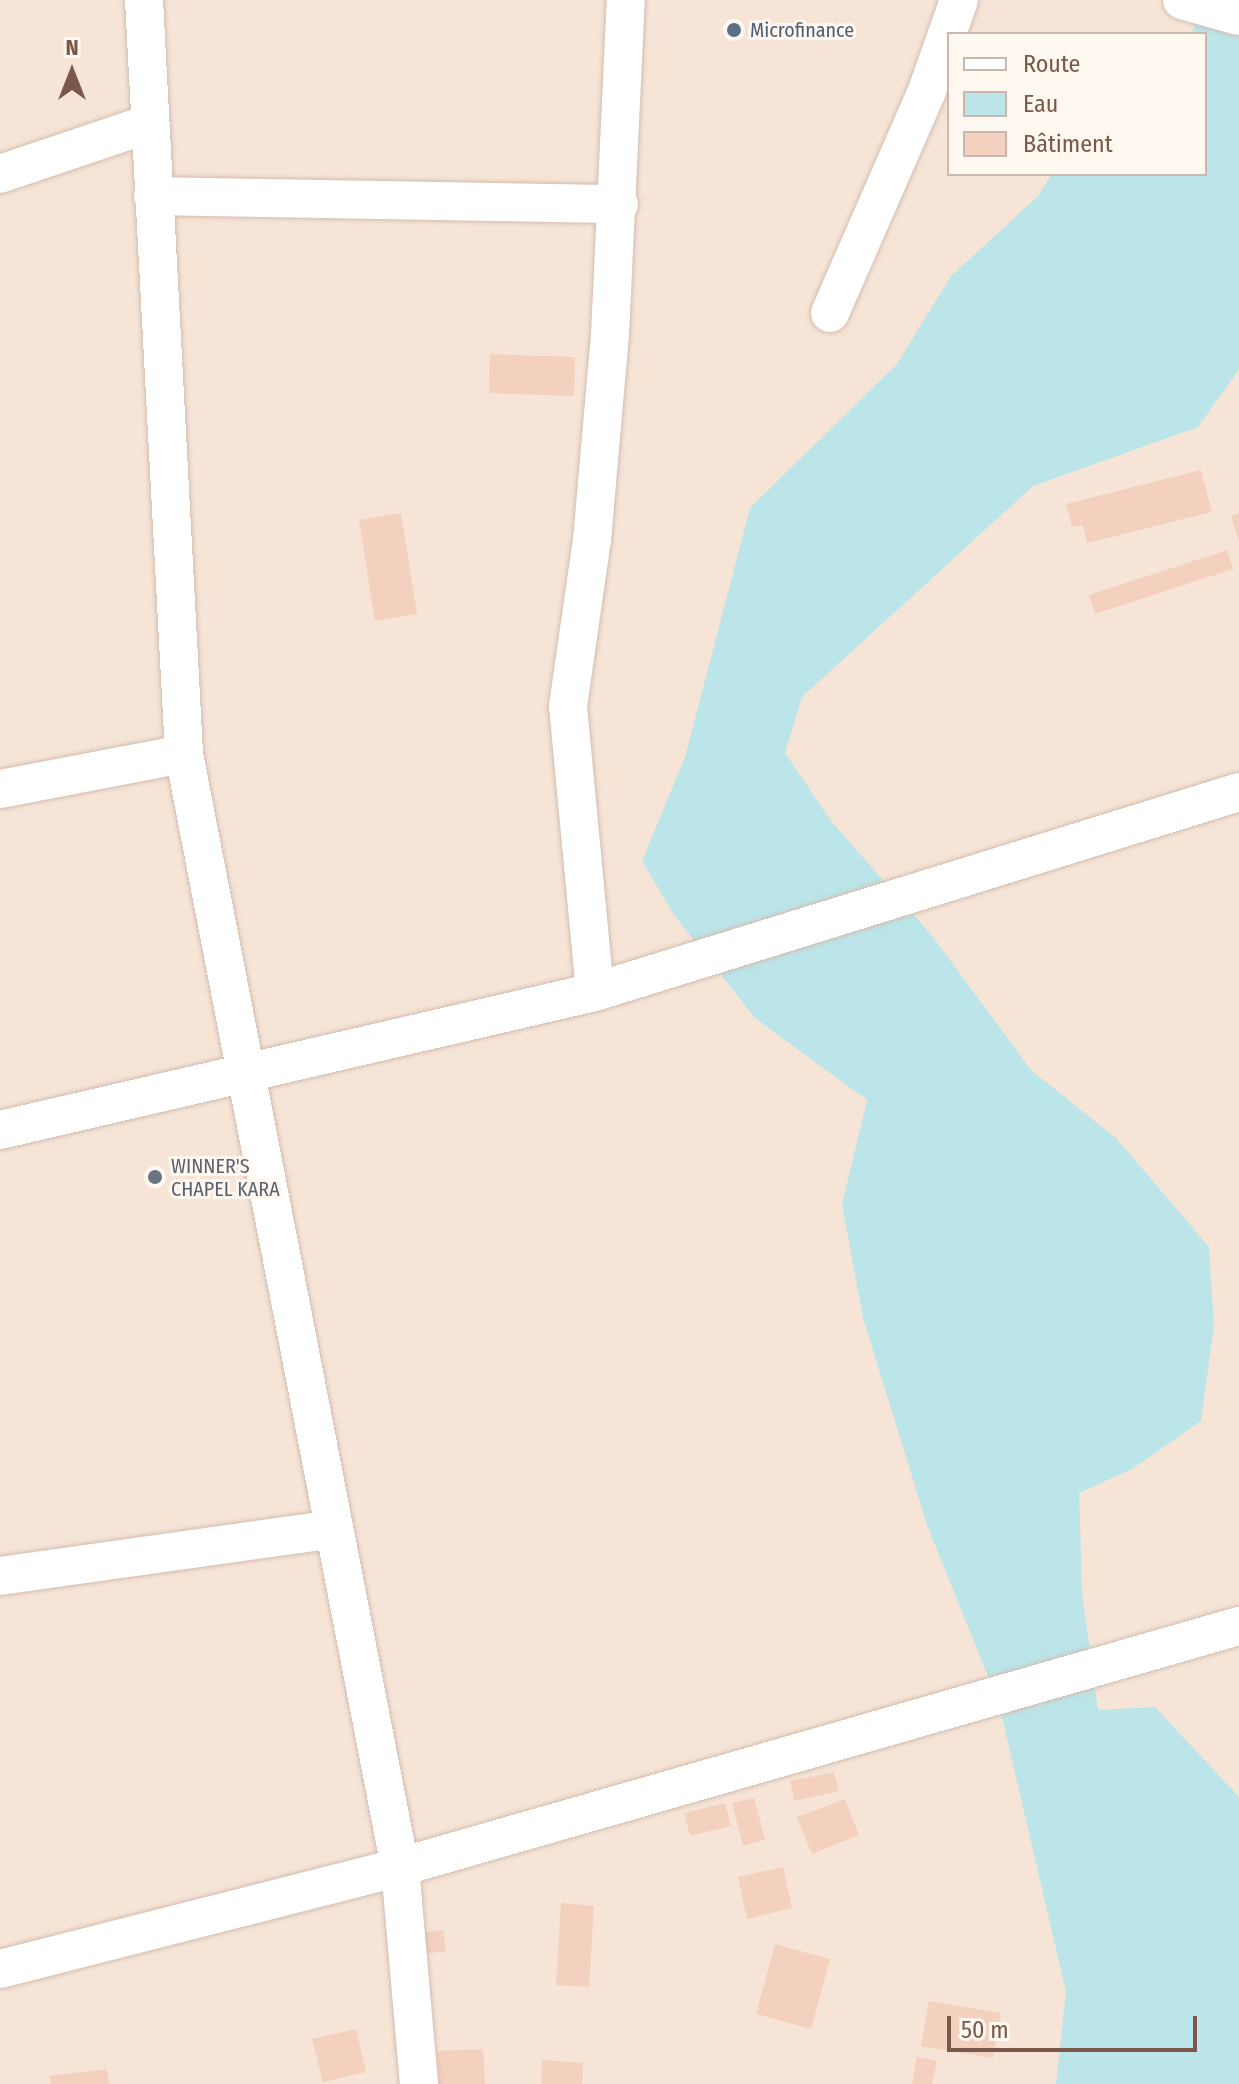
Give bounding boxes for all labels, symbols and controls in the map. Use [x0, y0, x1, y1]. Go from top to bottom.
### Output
place label: Microfinance [750, 18, 854, 42]
marker: Microfinance [725, 21, 743, 39]
north arrow [32, 32, 112, 112]
legend [947, 32, 1207, 176]
text: N [65, 34, 79, 61]
text: Route [1023, 50, 1080, 78]
text: Eau [1023, 90, 1058, 118]
text: Bâtiment [1023, 130, 1113, 158]
place label: WINNER'S CHAPEL KARA [171, 1154, 280, 1201]
marker: WINNER'S CHAPEL KARA [146, 1168, 164, 1186]
scale bar [951, 2000, 1201, 2050]
text: 50 m [961, 2016, 1009, 2044]

